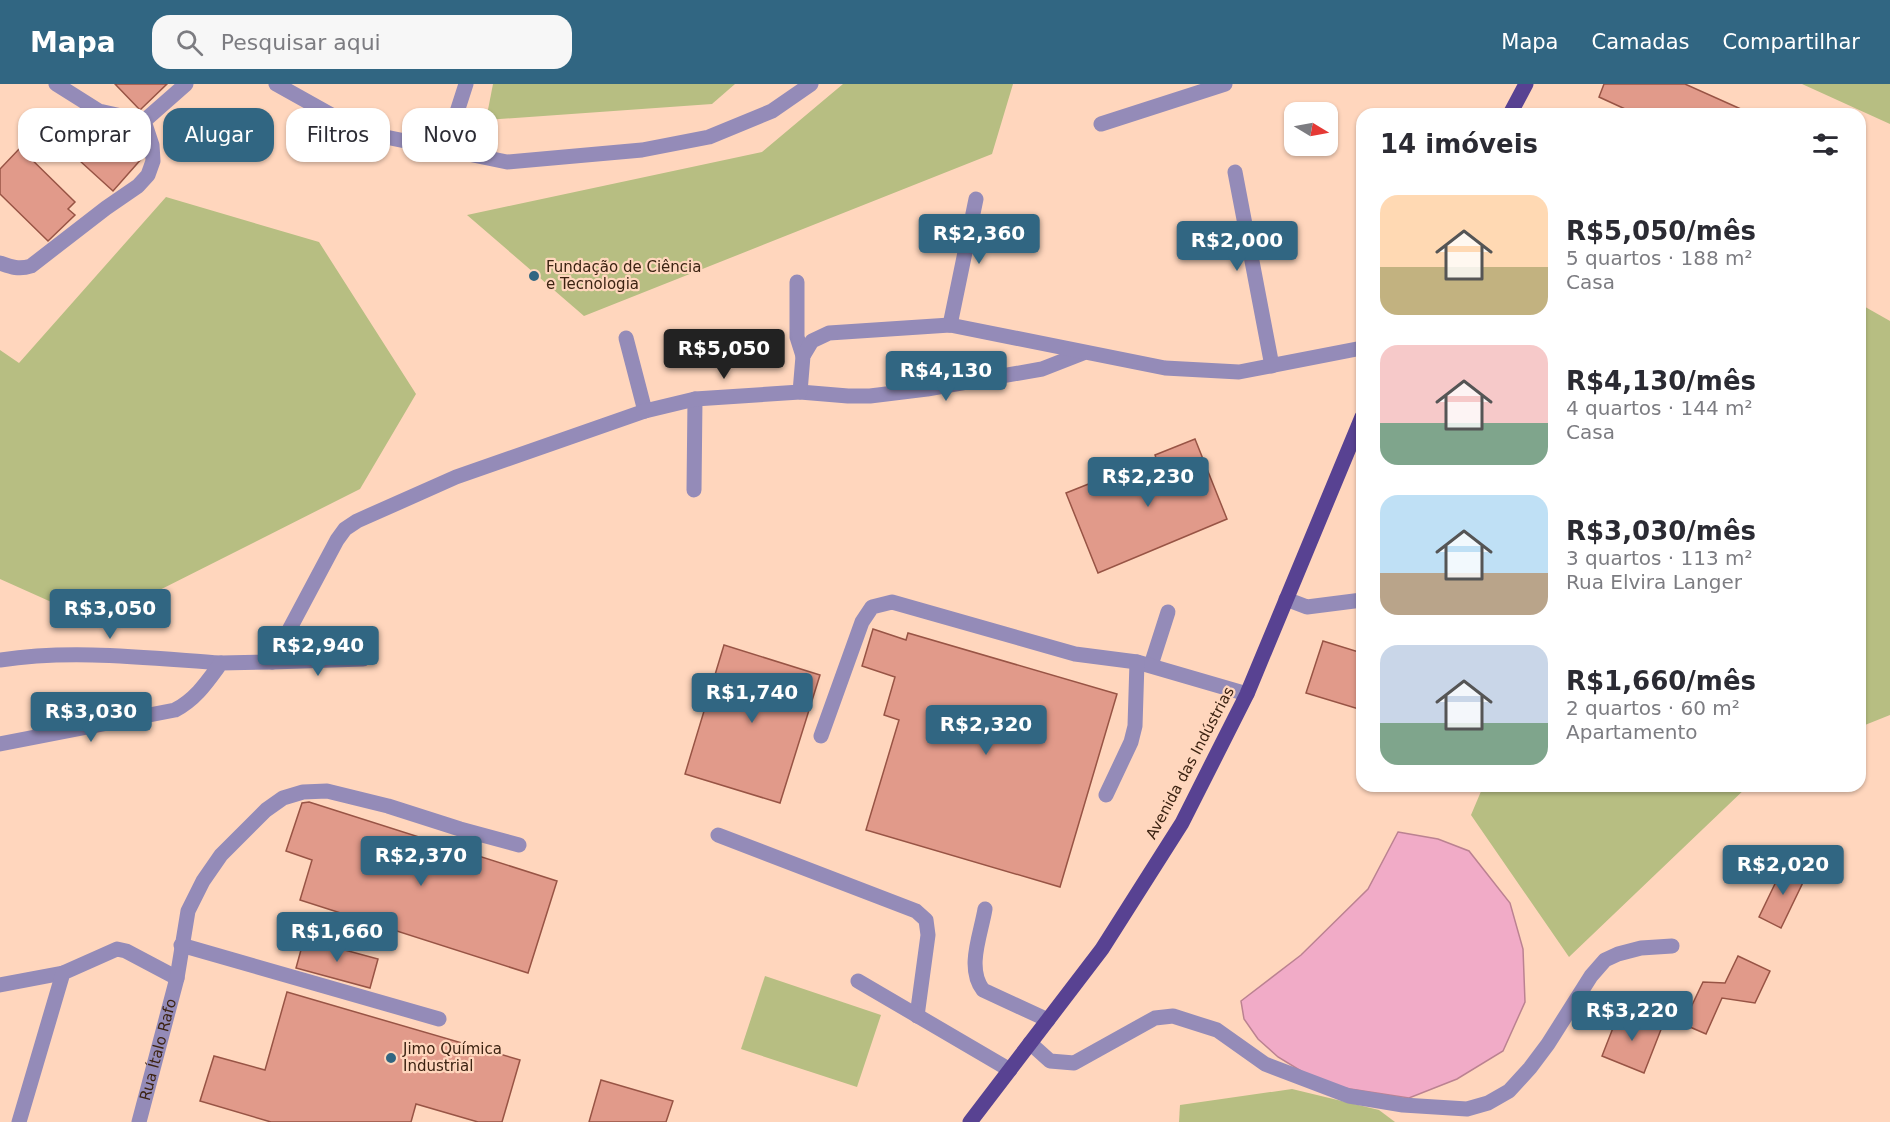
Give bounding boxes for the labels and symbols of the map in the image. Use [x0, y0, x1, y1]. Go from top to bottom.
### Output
north arrow [1284, 102, 1338, 156]
pin: R$2,360 [924, 214, 1034, 265]
pin: R$2,000 [1182, 221, 1292, 272]
place label: Fundação de Ciência e Tecnologia [546, 258, 701, 293]
marker: Fundação de Ciência e Tecnologia [527, 269, 541, 283]
pin: R$5,050 [669, 329, 779, 380]
pin: R$4,130 [891, 351, 1001, 402]
pin: R$2,230 [1093, 457, 1203, 508]
pin: R$3,050 [55, 589, 165, 640]
pin: R$2,940 [263, 626, 373, 677]
pin: R$1,740 [697, 673, 807, 724]
street label: Avenida das Indústrias [1142, 684, 1238, 842]
pin: R$3,030 [36, 692, 146, 743]
pin: R$2,320 [931, 705, 1041, 756]
pin: R$2,370 [366, 836, 476, 887]
pin: R$2,020 [1728, 845, 1838, 896]
pin: R$1,660 [282, 912, 392, 963]
pin: R$3,220 [1577, 991, 1687, 1042]
street label: Rua Ítalo Rafo [136, 997, 180, 1102]
place label: Jimo Química Industrial [402, 1040, 502, 1075]
marker: Jimo Química Industrial [384, 1051, 398, 1065]

